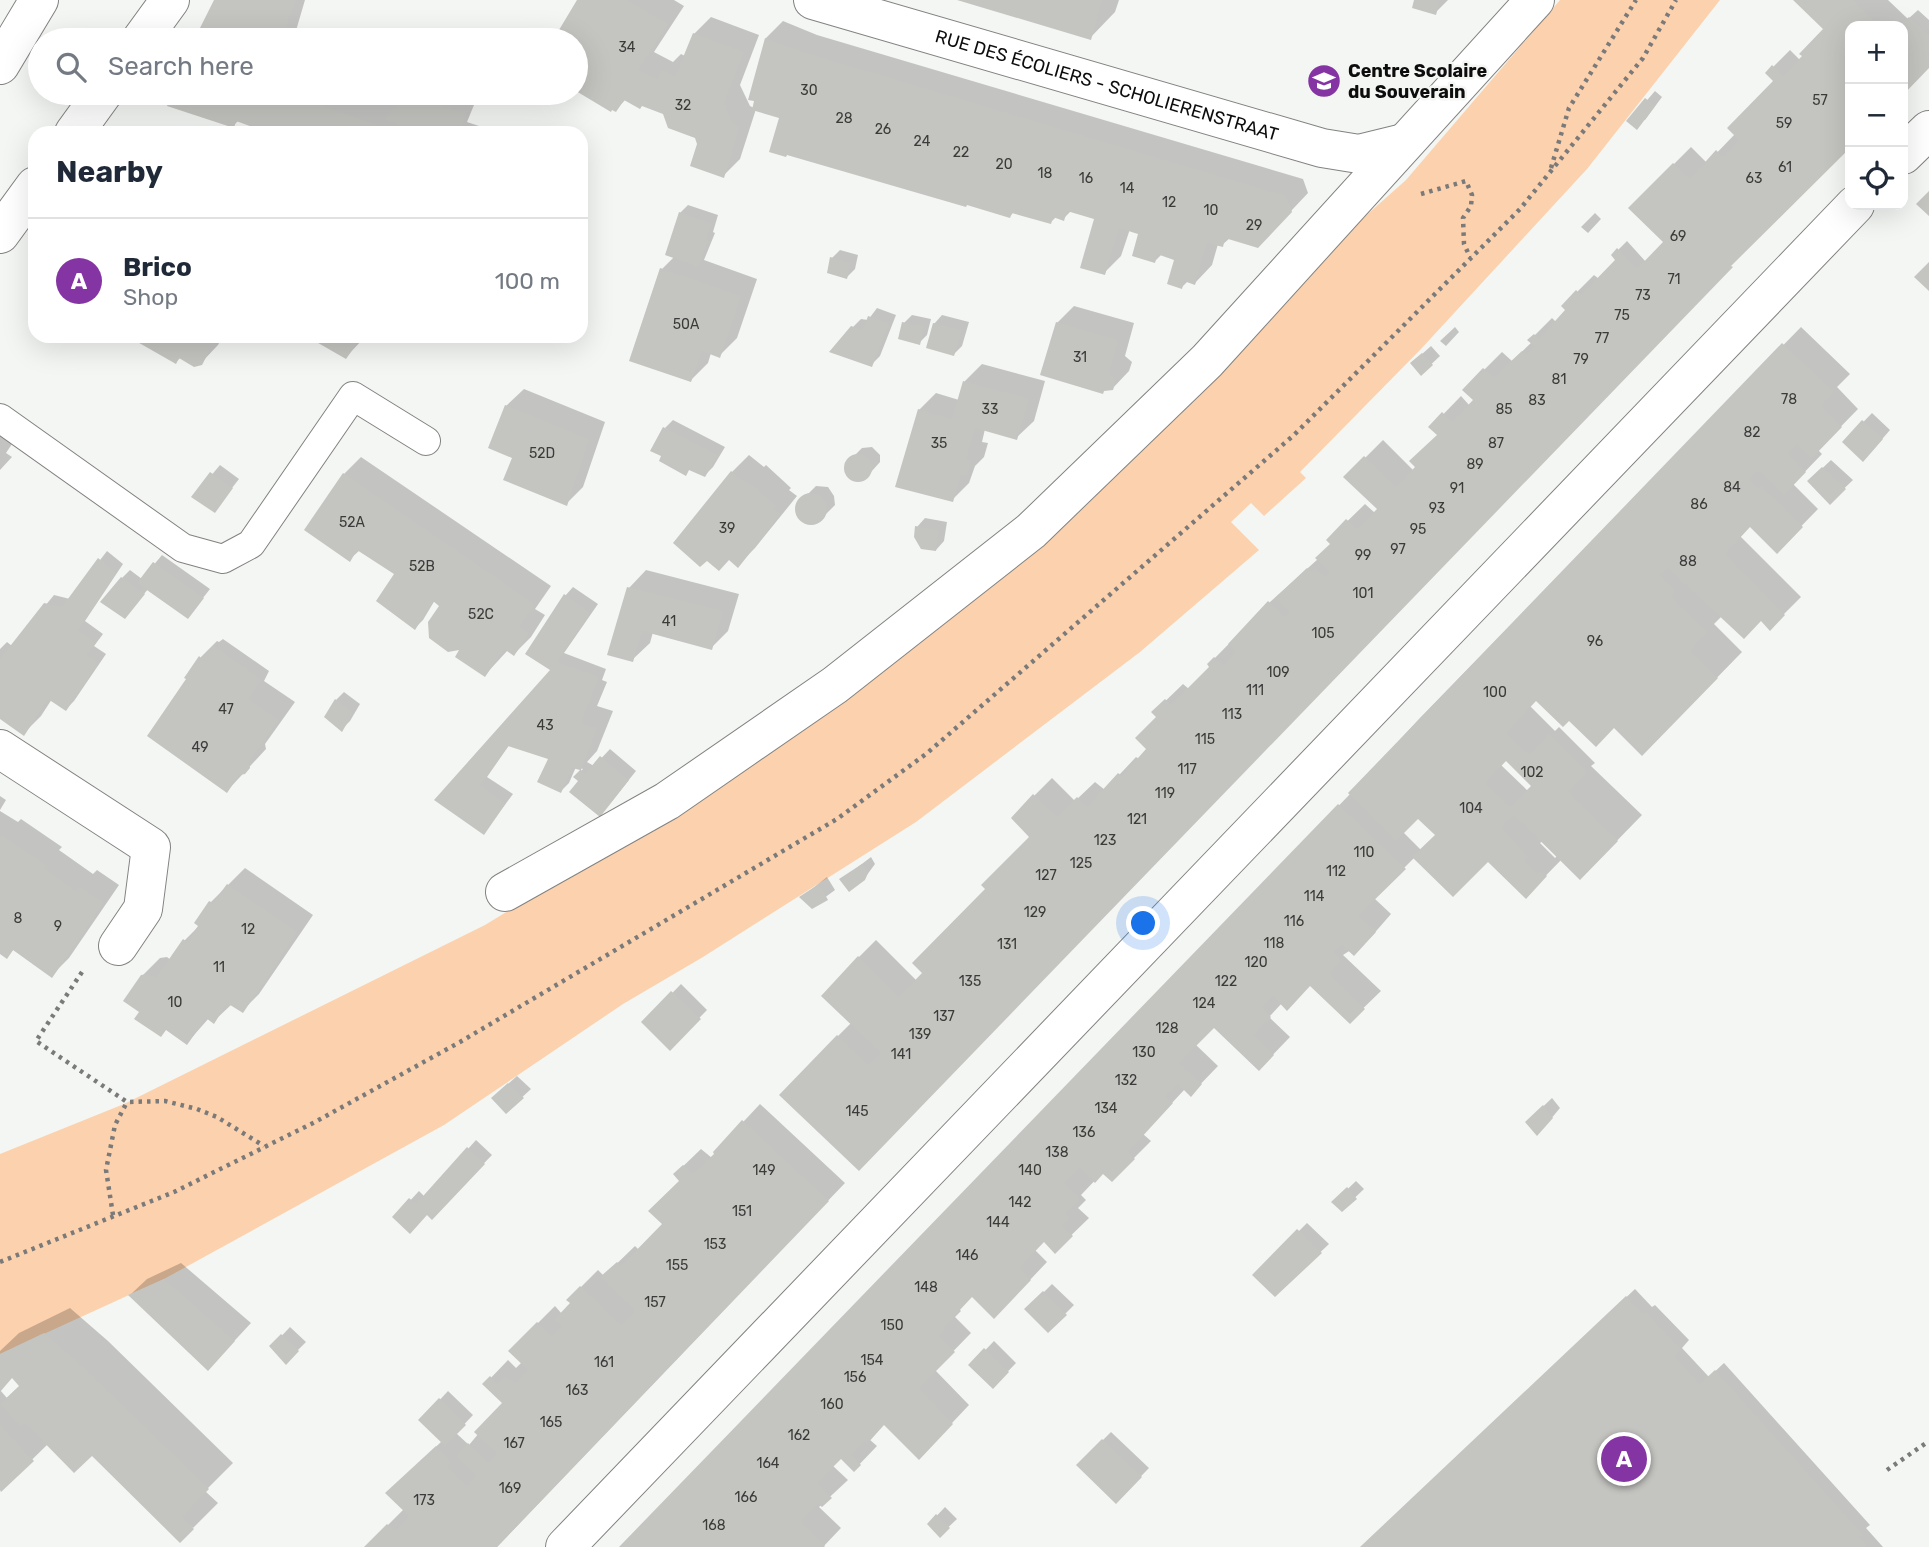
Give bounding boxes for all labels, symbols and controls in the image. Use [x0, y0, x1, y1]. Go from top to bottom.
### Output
map controls [1845, 21, 1908, 210]
button: + [1845, 21, 1908, 84]
street label: RUE DES ÉCOLIERS - SCHOLIERENSTRAAT [933, 25, 1281, 146]
search box [28, 28, 588, 105]
house number: 34 [618, 39, 636, 56]
icon: search [52, 48, 90, 86]
text: Search here [108, 51, 254, 82]
place label: Centre Scolaire du Souverain [1348, 60, 1487, 103]
school or university icon: Centre Scolaire du Souverain [1305, 62, 1343, 100]
house number: 30 [800, 82, 818, 99]
button: − [1845, 84, 1908, 147]
house number: 57 [1812, 92, 1828, 109]
house number: 32 [675, 97, 691, 114]
house number: 28 [835, 110, 853, 127]
house number: 59 [1776, 115, 1792, 132]
house number: 26 [875, 121, 891, 138]
house number: 24 [914, 133, 931, 150]
house number: 22 [953, 144, 969, 161]
button: locate [1845, 147, 1908, 210]
text: Nearby [56, 154, 163, 190]
house number: 20 [995, 156, 1013, 173]
house number: 61 [1778, 159, 1792, 176]
house number: 18 [1038, 165, 1053, 182]
house number: 16 [1079, 170, 1093, 187]
house number: 63 [1746, 170, 1762, 187]
house number: 14 [1120, 180, 1135, 197]
house number: 12 [1162, 194, 1176, 211]
house number: 10 [1204, 202, 1219, 219]
house number: 29 [1246, 217, 1262, 234]
house number: 69 [1670, 228, 1686, 245]
text: Brico [123, 252, 192, 283]
text: A [71, 267, 87, 295]
text: 100 m [495, 267, 560, 295]
house number: 71 [1667, 271, 1681, 288]
text: Shop [123, 283, 178, 311]
house number: 73 [1635, 287, 1651, 304]
house number: 75 [1614, 307, 1630, 324]
house number: 50A [673, 316, 700, 333]
house number: 77 [1595, 330, 1609, 347]
house number: 31 [1073, 349, 1087, 366]
house number: 79 [1573, 351, 1589, 368]
house number: 81 [1552, 371, 1566, 388]
house number: 78 [1781, 391, 1797, 408]
house number: 83 [1528, 392, 1546, 409]
house number: 33 [982, 401, 998, 418]
house number: 85 [1495, 401, 1513, 418]
house number: 82 [1743, 424, 1761, 441]
house number: 35 [931, 435, 947, 452]
house number: 87 [1488, 435, 1504, 452]
house number: 52D [529, 445, 555, 462]
house number: 89 [1466, 456, 1484, 473]
house number: 84 [1723, 479, 1741, 496]
house number: 91 [1450, 480, 1464, 497]
house number: 86 [1690, 496, 1708, 513]
house number: 93 [1429, 500, 1445, 517]
house number: 52A [339, 514, 366, 531]
house number: 39 [719, 520, 735, 537]
house number: 95 [1410, 521, 1426, 538]
house number: 97 [1390, 541, 1406, 558]
house number: 99 [1355, 547, 1371, 564]
house number: 88 [1679, 553, 1697, 570]
house number: 52B [409, 558, 435, 575]
house number: 101 [1353, 585, 1373, 602]
house number: 52C [468, 606, 494, 623]
house number: 41 [662, 613, 676, 630]
house number: 105 [1311, 625, 1335, 642]
house number: 96 [1587, 633, 1603, 650]
house number: 109 [1266, 664, 1290, 681]
house number: 111 [1246, 682, 1264, 699]
house number: 100 [1483, 684, 1507, 701]
house number: 47 [218, 701, 234, 718]
house number: 113 [1222, 706, 1242, 723]
house number: 43 [536, 717, 554, 734]
house number: 115 [1195, 731, 1215, 748]
house number: 49 [192, 739, 208, 756]
house number: 117 [1177, 761, 1197, 778]
house number: 102 [1520, 764, 1544, 781]
house number: 119 [1155, 785, 1175, 802]
house number: 104 [1459, 800, 1483, 817]
house number: 121 [1127, 811, 1147, 828]
house number: 123 [1094, 832, 1116, 849]
house number: 110 [1354, 844, 1375, 861]
house number: 125 [1070, 855, 1092, 872]
house number: 112 [1326, 863, 1346, 880]
house number: 127 [1035, 867, 1057, 884]
house number: 114 [1304, 888, 1325, 905]
house number: 129 [1024, 904, 1046, 921]
your location [1126, 906, 1160, 940]
house number: 8 [14, 910, 23, 927]
house number: 116 [1284, 913, 1304, 930]
house number: 9 [54, 918, 62, 935]
house number: 12 [241, 921, 255, 938]
house number: 118 [1264, 935, 1285, 952]
house number: 131 [997, 936, 1017, 953]
house number: 120 [1244, 954, 1268, 971]
house number: 11 [213, 959, 225, 976]
house number: 135 [959, 973, 981, 990]
house number: 122 [1215, 973, 1237, 990]
house number: 10 [168, 994, 183, 1011]
house number: 124 [1193, 995, 1216, 1012]
house number: 137 [933, 1008, 955, 1025]
house number: 128 [1155, 1020, 1179, 1037]
house number: 139 [909, 1026, 931, 1043]
house number: 130 [1132, 1044, 1156, 1061]
house number: 141 [891, 1046, 911, 1063]
house number: 132 [1115, 1072, 1137, 1089]
house number: 134 [1094, 1100, 1118, 1117]
house number: 145 [845, 1103, 869, 1120]
house number: 136 [1073, 1124, 1095, 1141]
house number: 138 [1045, 1144, 1069, 1161]
house number: 149 [753, 1162, 775, 1179]
house number: 140 [1018, 1162, 1042, 1179]
house number: 142 [1009, 1194, 1031, 1211]
house number: 151 [732, 1203, 752, 1220]
house number: 144 [986, 1214, 1010, 1231]
house number: 153 [704, 1236, 726, 1253]
house number: 146 [955, 1247, 979, 1264]
house number: 155 [666, 1257, 688, 1274]
house number: 148 [914, 1279, 938, 1296]
house number: 157 [644, 1294, 666, 1311]
house number: 150 [880, 1317, 904, 1334]
house number: 154 [860, 1352, 884, 1369]
house number: 161 [594, 1354, 614, 1371]
house number: 156 [844, 1369, 866, 1386]
house number: 163 [566, 1382, 588, 1399]
house number: 160 [820, 1396, 844, 1413]
house number: 165 [540, 1414, 562, 1431]
house number: 162 [788, 1427, 810, 1444]
pin: A [1601, 1433, 1647, 1485]
house number: 167 [503, 1435, 525, 1452]
house number: 164 [756, 1455, 780, 1472]
house number: 169 [499, 1480, 521, 1497]
house number: 166 [735, 1489, 757, 1506]
house number: 173 [413, 1492, 435, 1509]
house number: 168 [702, 1517, 726, 1534]

